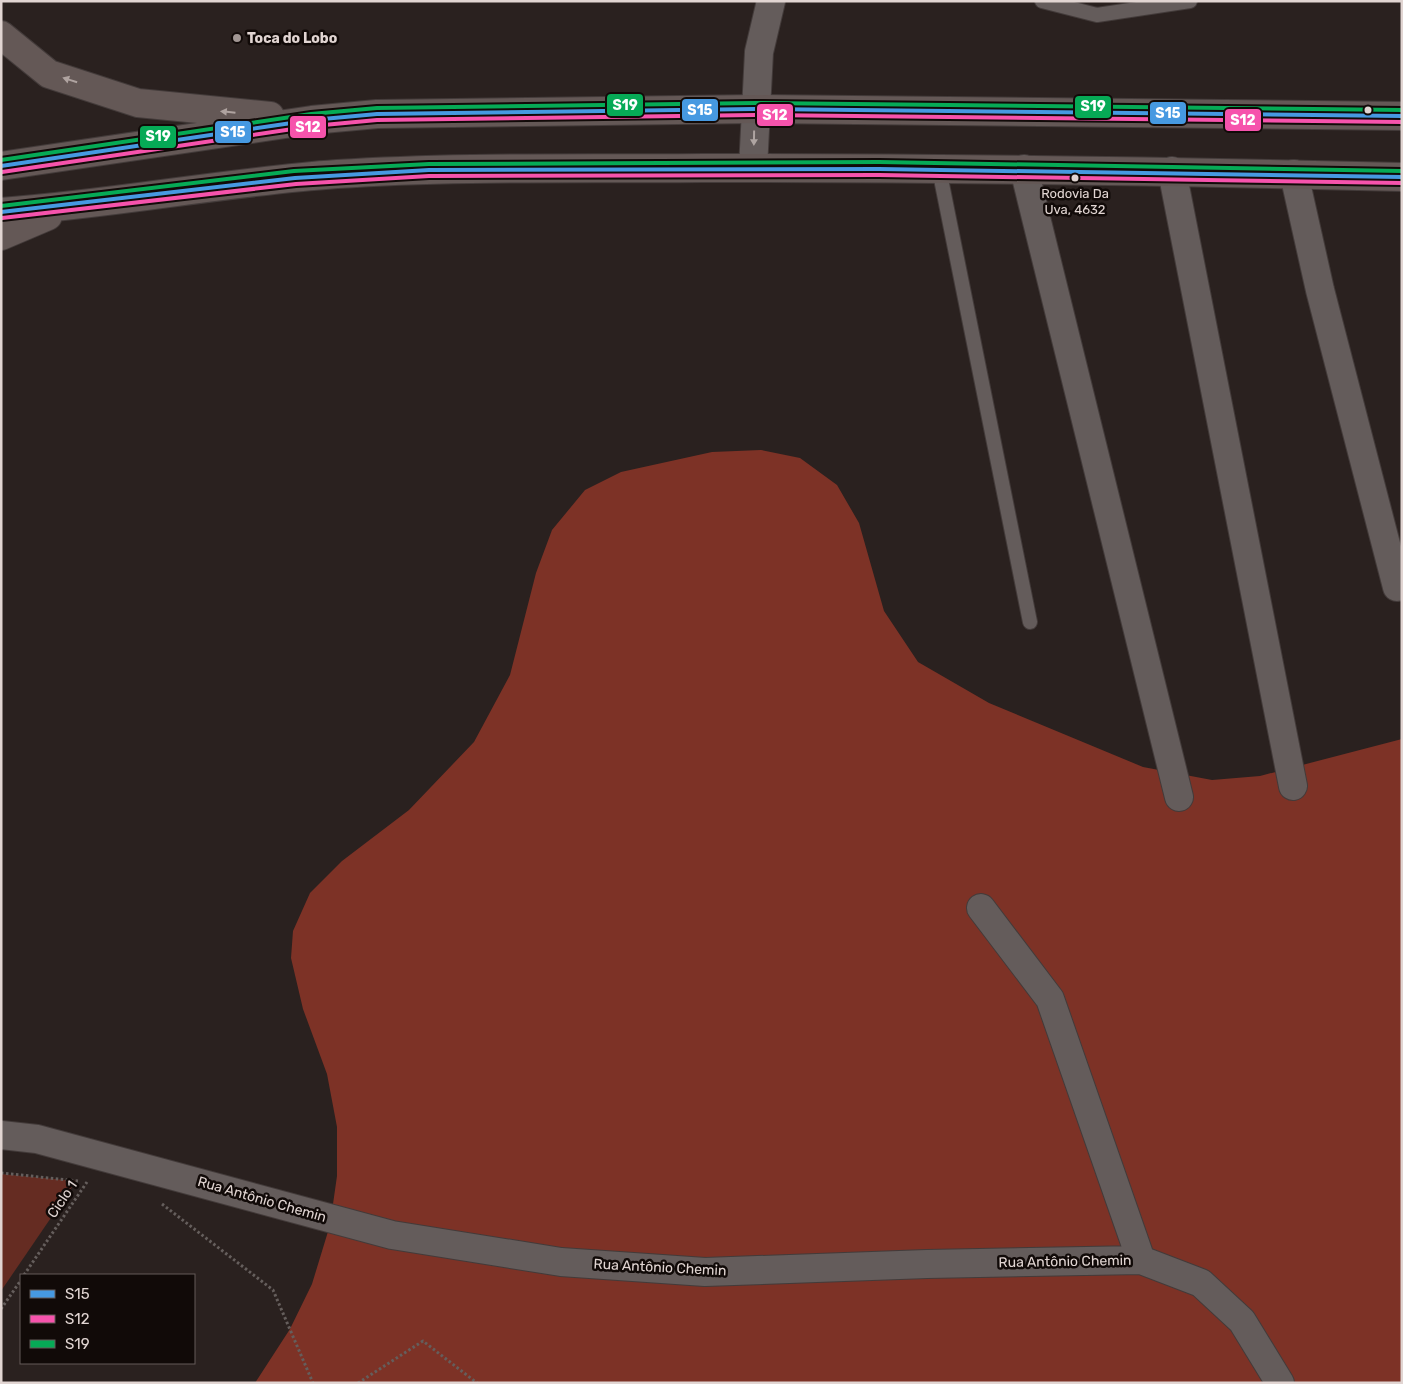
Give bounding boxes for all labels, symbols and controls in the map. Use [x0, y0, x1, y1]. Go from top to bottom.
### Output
place label: Toca do Lobo [247, 30, 337, 47]
marker: Toca do Lobo [231, 32, 243, 44]
one-way arrow [62, 76, 77, 84]
line badge: S19 [606, 93, 644, 117]
line badge: S19 [1074, 95, 1112, 119]
text: S19 [612, 97, 638, 114]
line badge: S15 [681, 98, 719, 122]
text: S19 [1080, 98, 1106, 115]
line badge: S15 [1149, 101, 1187, 125]
text: S15 [687, 102, 713, 119]
line badge: S12 [756, 103, 794, 127]
text: S15 [1155, 105, 1181, 122]
unlabelled marker [1363, 105, 1373, 115]
one-way arrow [220, 107, 236, 115]
text: S12 [762, 107, 788, 124]
line badge: S12 [1224, 108, 1262, 132]
text: S12 [1230, 112, 1256, 129]
line badge: S12 [289, 115, 327, 139]
text: S12 [295, 119, 321, 136]
line badge: S15 [214, 120, 252, 144]
text: S15 [220, 124, 246, 141]
line badge: S19 [139, 125, 177, 149]
text: S19 [145, 128, 171, 145]
one-way arrow [750, 131, 758, 147]
marker: Rodovia Da Uva, 4632 [1070, 173, 1080, 183]
place label: Rodovia Da Uva, 4632 [1041, 186, 1109, 217]
street label: Rua Antônio Chemin [196, 1173, 328, 1226]
street label: Ciclo 1 [44, 1177, 81, 1221]
street label: Rua Antônio Chemin [998, 1252, 1132, 1271]
street label: Rua Antônio Chemin [593, 1256, 727, 1279]
legend [20, 1274, 195, 1364]
text: S15 [65, 1285, 90, 1303]
text: S12 [65, 1310, 90, 1328]
text: S19 [65, 1335, 90, 1353]

